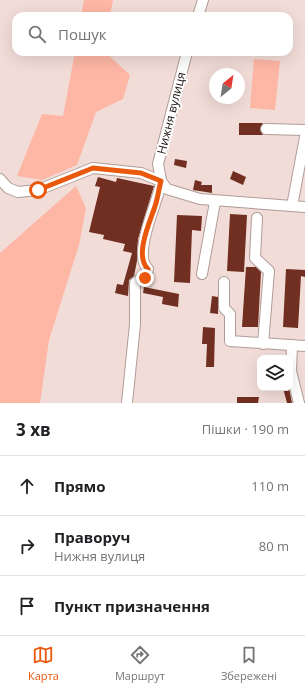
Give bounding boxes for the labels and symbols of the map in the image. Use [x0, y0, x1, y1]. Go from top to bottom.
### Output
north arrow [209, 68, 245, 104]
street label: Нижня вулиця [153, 70, 189, 156]
route start [29, 181, 47, 199]
route end [136, 269, 154, 287]

